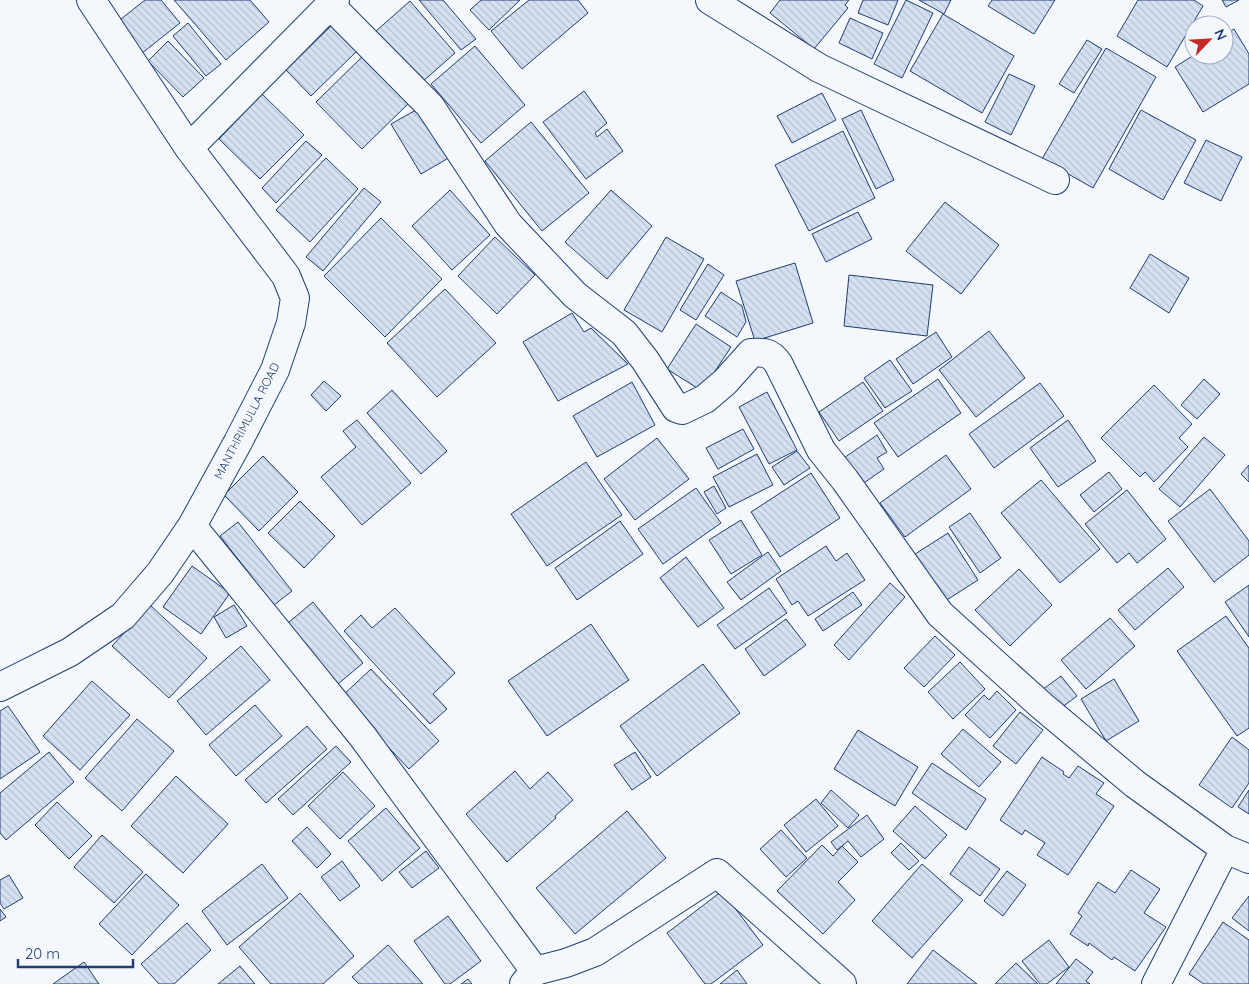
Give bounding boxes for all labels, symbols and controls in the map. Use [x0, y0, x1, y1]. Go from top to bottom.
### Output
north arrow [1184, 15, 1234, 65]
text: N [1210, 26, 1231, 43]
street label: MANTHRIMULLA ROAD [211, 360, 283, 482]
scale bar [18, 936, 132, 968]
text: 20 m [25, 944, 60, 963]

